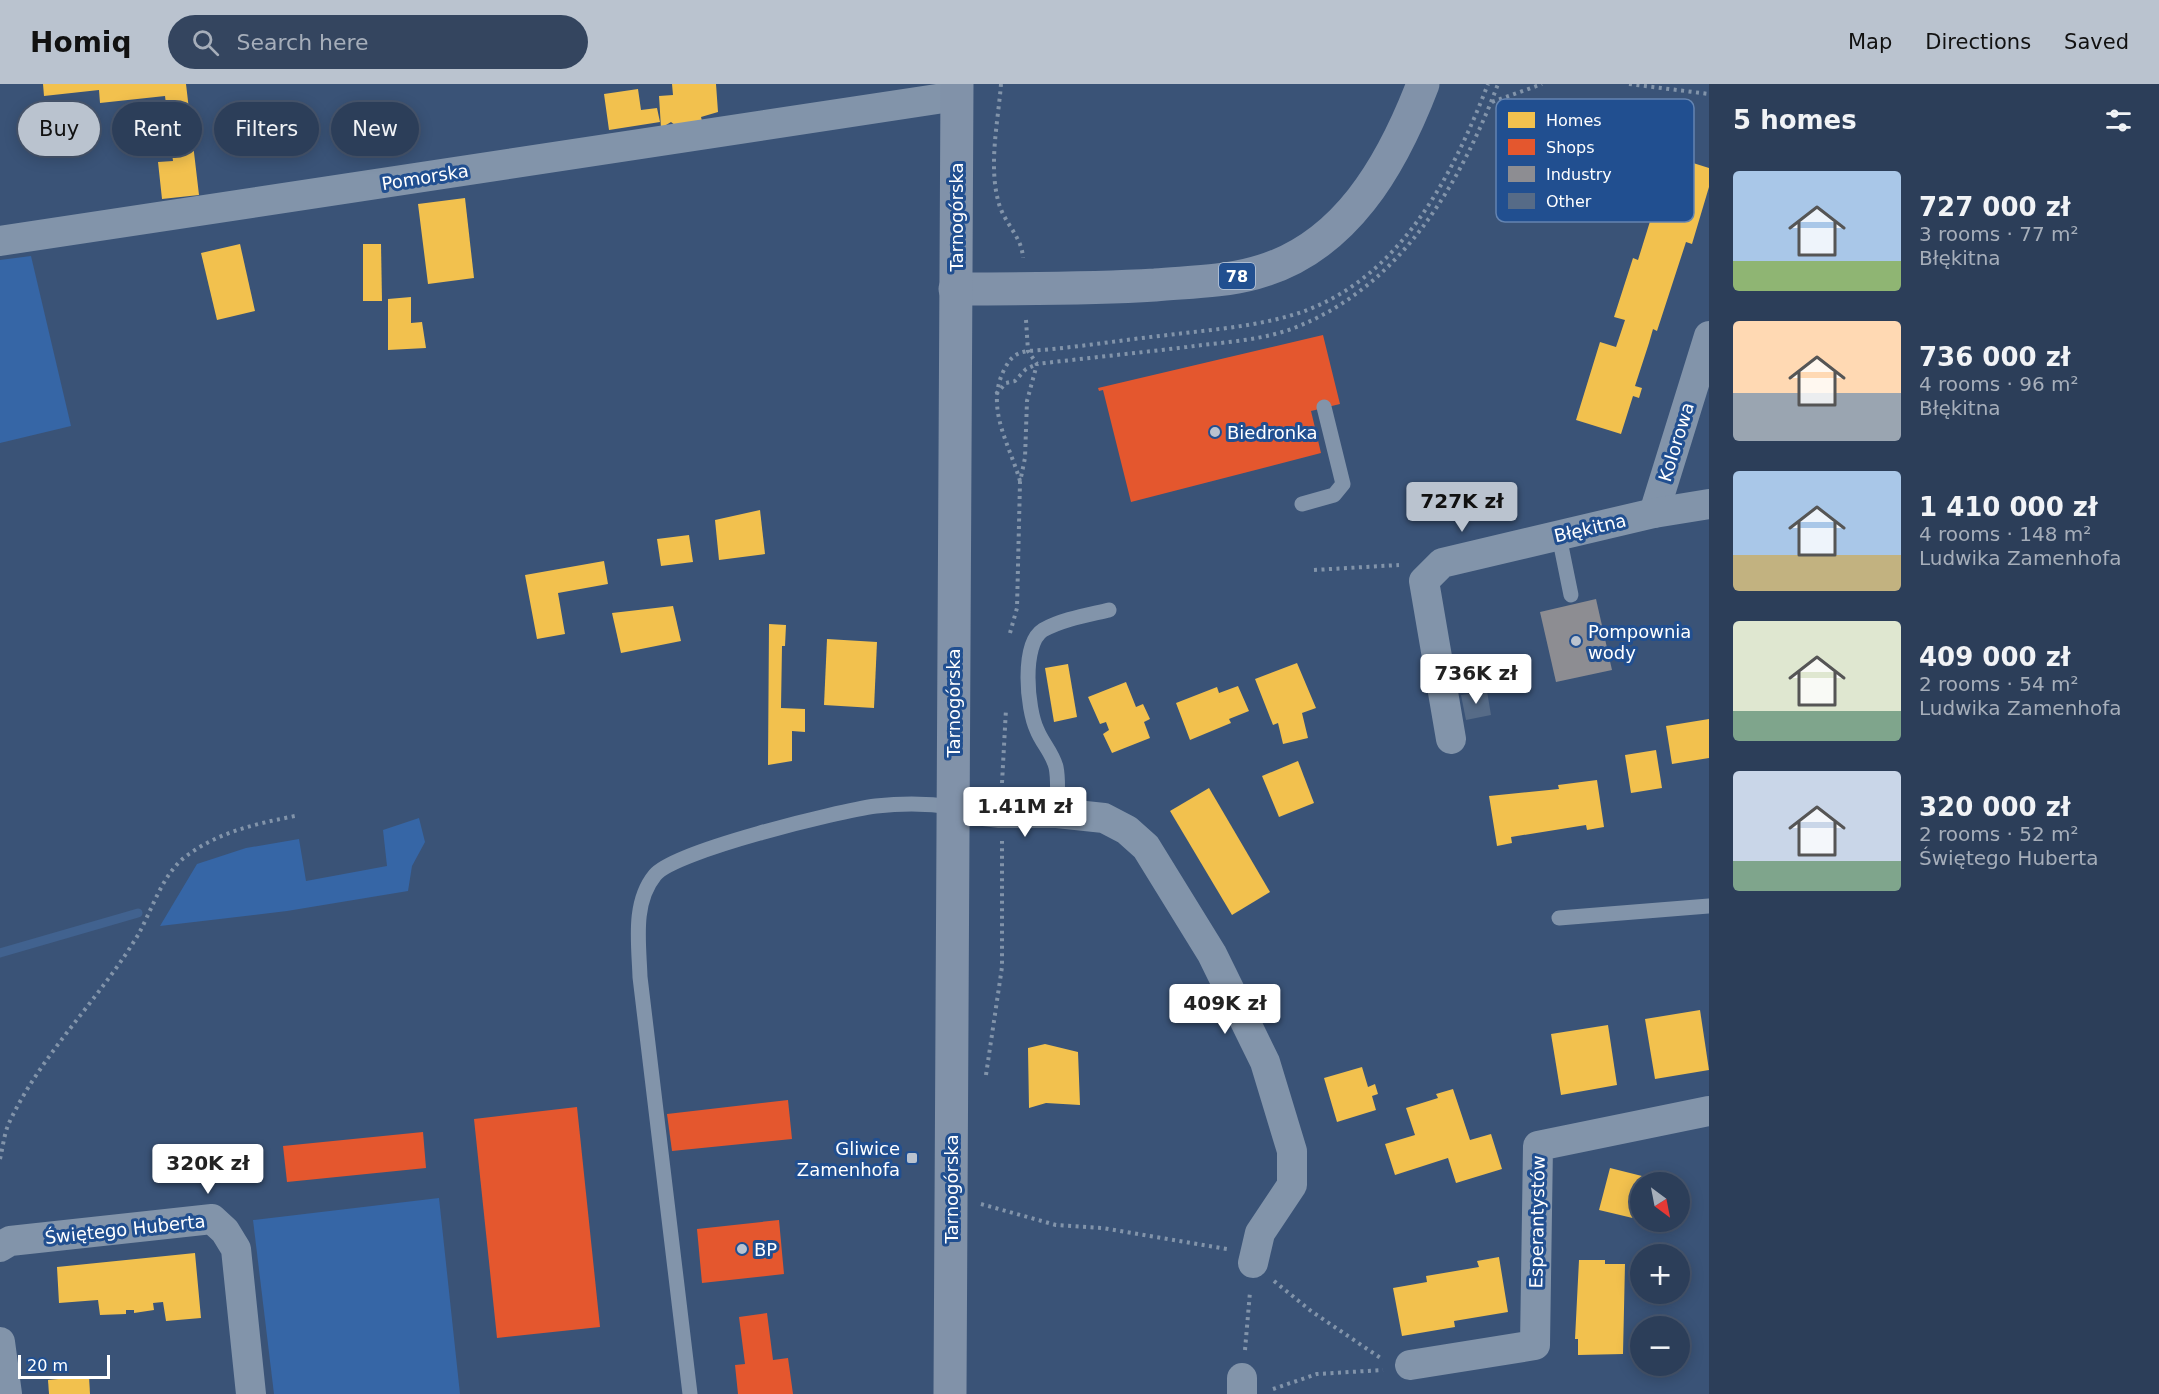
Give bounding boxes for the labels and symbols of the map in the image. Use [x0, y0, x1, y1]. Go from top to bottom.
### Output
legend [1496, 99, 1694, 222]
text: Homes [1546, 111, 1602, 130]
text: Shops [1546, 138, 1595, 157]
street label: Pomorska [380, 160, 470, 194]
street label: Tarnogórska [946, 163, 967, 272]
text: Industry [1546, 165, 1612, 184]
text: Other [1546, 192, 1592, 211]
road number: 78 [1219, 263, 1255, 289]
street label: Kolorowa [1654, 400, 1698, 484]
place label: Biedronka [1227, 422, 1317, 443]
marker: Biedronka [1208, 425, 1222, 439]
pin: 727K zł [1407, 482, 1517, 533]
street label: Błękitna [1552, 510, 1628, 546]
place label: Pompownia wody [1588, 621, 1691, 663]
marker: Pompownia wody [1569, 634, 1583, 648]
street label: Tarnogórska [943, 649, 964, 758]
pin: 736K zł [1421, 654, 1531, 705]
pin: 1.41M zł [963, 787, 1087, 838]
pin: 409K zł [1170, 984, 1280, 1035]
street label: Tarnogórska [941, 1135, 962, 1244]
place label: Gliwice Zamenhofa [797, 1138, 900, 1180]
pin: 320K zł [153, 1144, 263, 1195]
marker: Gliwice Zamenhofa [905, 1151, 919, 1165]
street label: Esperantystów [1525, 1155, 1549, 1289]
north arrow [1630, 1172, 1690, 1232]
street label: Świętego Huberta [44, 1210, 206, 1248]
place label: BP [754, 1239, 777, 1260]
marker: BP [735, 1242, 749, 1256]
scale bar [18, 1352, 110, 1380]

